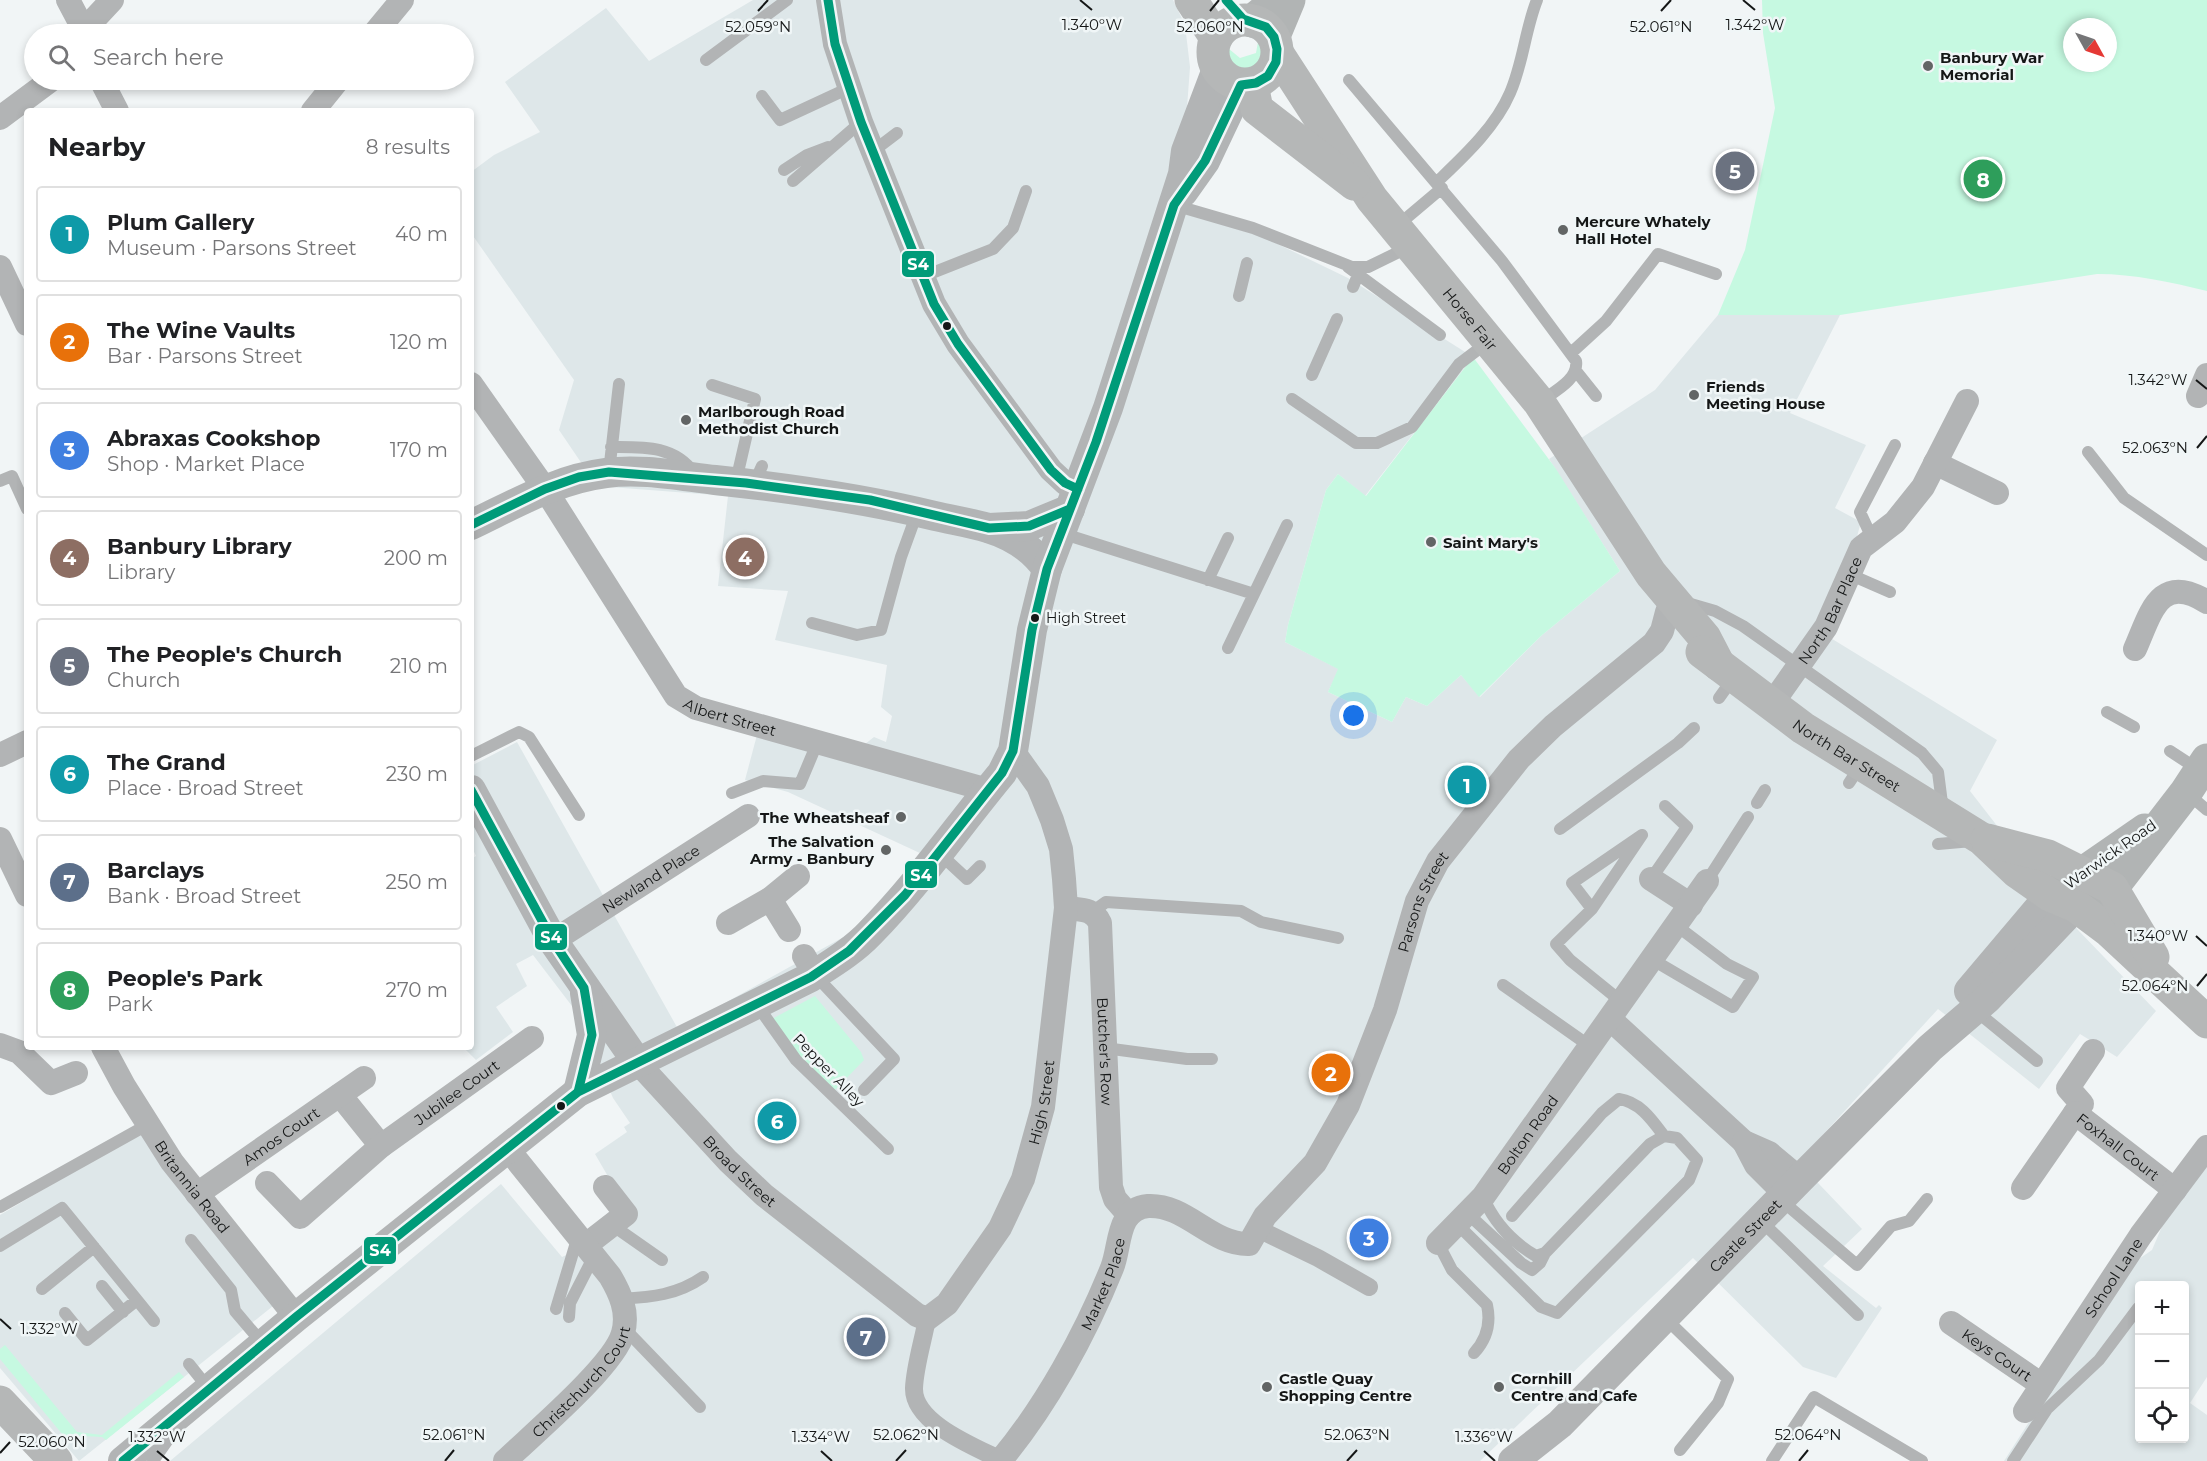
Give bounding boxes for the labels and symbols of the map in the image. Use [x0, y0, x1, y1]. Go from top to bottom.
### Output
text: 1.340°W [1062, 15, 1123, 34]
text: 1.342°W [1726, 15, 1785, 34]
text: 52.059°N [725, 17, 791, 36]
text: 52.060°N [1176, 17, 1244, 36]
text: 52.061°N [1629, 17, 1693, 36]
north arrow [2063, 18, 2117, 72]
place label: Banbury War Memorial [1940, 48, 2044, 84]
marker: Banbury War Memorial [1921, 59, 1935, 73]
pin: 5 [1716, 148, 1754, 194]
pin: 8 [1964, 156, 2002, 201]
place label: Mercure Whately Hall Hotel [1575, 212, 1712, 248]
marker: Mercure Whately Hall Hotel [1556, 223, 1570, 237]
line badge: S4 [901, 250, 935, 278]
text: S4 [907, 255, 929, 274]
street label: Horse Fair [1439, 283, 1502, 354]
unlabelled marker [941, 320, 953, 332]
text: 1.342°W [2129, 370, 2188, 389]
place label: Friends Meeting House [1706, 377, 1825, 413]
marker: Friends Meeting House [1687, 388, 1701, 402]
place label: Marlborough Road Methodist Church [698, 402, 845, 438]
marker: Marlborough Road Methodist Church [679, 413, 693, 427]
text: 52.063°N [2122, 438, 2188, 457]
place label: Saint Mary's [1443, 533, 1538, 552]
pin: 4 [726, 534, 764, 580]
marker: Saint Mary's [1424, 535, 1438, 549]
street label: North Bar Place [1793, 554, 1866, 668]
place label: High Street [1046, 609, 1127, 627]
marker: High Street [1029, 612, 1041, 624]
street label: Albert Street [680, 693, 779, 740]
your location [1339, 701, 1368, 730]
street label: North Bar Street [1789, 714, 1904, 796]
pin: 1 [1448, 762, 1486, 808]
place label: The Wheatsheaf [760, 808, 890, 827]
marker: The Wheatsheaf [894, 810, 908, 824]
street label: Warwick Road [2060, 815, 2160, 893]
place label: The Salvation Army - Banbury [749, 832, 875, 868]
street label: Newland Place [598, 840, 703, 917]
marker: The Salvation Army - Banbury [879, 843, 893, 857]
street label: Parsons Street [1393, 847, 1452, 955]
line badge: S4 [904, 860, 938, 889]
text: S4 [910, 866, 932, 885]
line badge: S4 [534, 923, 568, 951]
text: 1.340°W [2128, 926, 2189, 945]
text: S4 [540, 928, 562, 947]
text: 52.064°N [2121, 976, 2189, 995]
street label: Butcher's Row [1094, 997, 1117, 1107]
street label: Pepper Alley [789, 1029, 869, 1111]
pin: 2 [1312, 1050, 1350, 1096]
street label: Jubilee Court [410, 1055, 503, 1129]
street label: High Street [1023, 1059, 1058, 1147]
street label: Bolton Road [1493, 1091, 1562, 1178]
pin: 6 [758, 1098, 796, 1144]
unlabelled marker [555, 1100, 567, 1112]
street label: Amos Court [239, 1102, 323, 1169]
street label: Foxhall Court [2073, 1108, 2164, 1184]
street label: Broad Street [699, 1131, 780, 1211]
street label: Britannia Road [151, 1136, 234, 1237]
street label: Castle Street [1705, 1195, 1785, 1276]
pin: 3 [1350, 1216, 1388, 1260]
street label: School Lane [2080, 1234, 2146, 1321]
line badge: S4 [363, 1236, 397, 1265]
street label: Market Place [1076, 1236, 1129, 1333]
text: S4 [369, 1241, 391, 1260]
pin: 7 [846, 1314, 886, 1360]
text: 1.332°W [20, 1319, 78, 1338]
street label: Christchurch Court [528, 1324, 634, 1441]
street label: Keys Court [1959, 1324, 2036, 1385]
place label: Castle Quay Shopping Centre [1279, 1369, 1412, 1405]
place label: Cornhill Centre and Cafe [1511, 1369, 1638, 1405]
marker: Castle Quay Shopping Centre [1260, 1380, 1274, 1394]
marker: Cornhill Centre and Cafe [1492, 1380, 1506, 1394]
text: 52.061°N [422, 1425, 486, 1444]
text: 52.062°N [873, 1425, 939, 1444]
text: 52.063°N [1324, 1425, 1390, 1444]
text: 52.064°N [1774, 1425, 1842, 1444]
text: 1.332°W [128, 1427, 186, 1446]
text: 1.334°W [792, 1427, 851, 1446]
text: 1.336°W [1455, 1427, 1513, 1446]
text: 52.060°N [18, 1432, 86, 1451]

